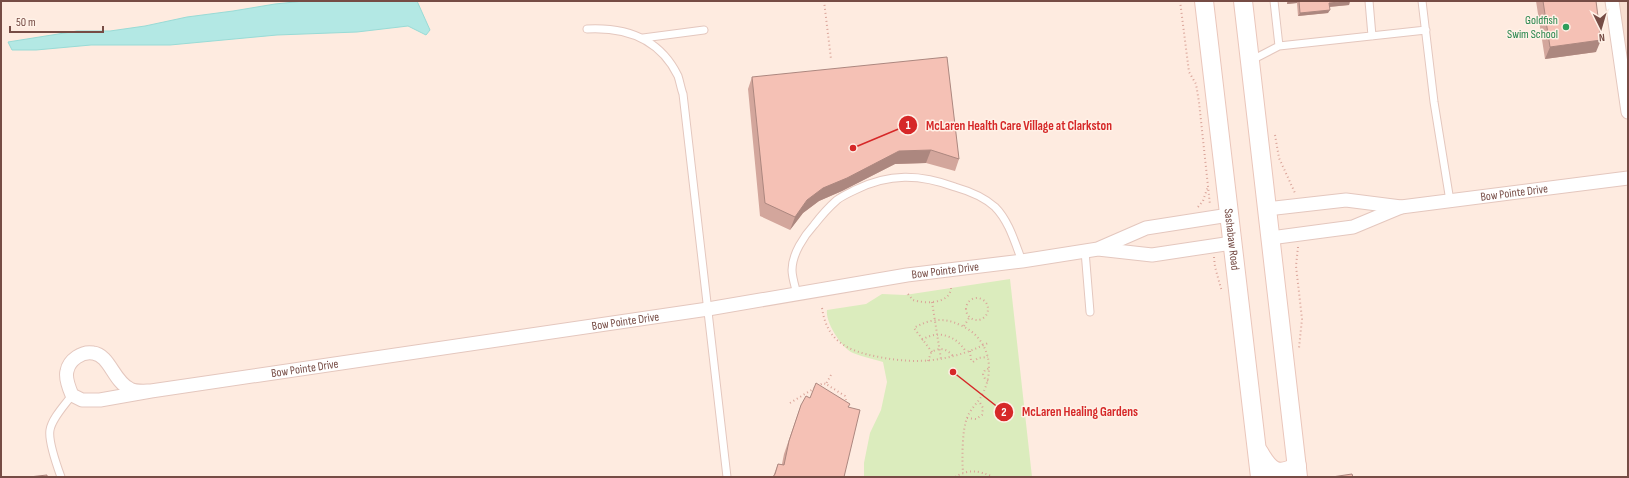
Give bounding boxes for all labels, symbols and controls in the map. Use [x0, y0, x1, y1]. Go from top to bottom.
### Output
scale bar [10, 8, 103, 34]
north arrow [1581, 8, 1621, 48]
place label: Goldfish Swim School [1507, 13, 1558, 42]
text: 50 m [16, 15, 36, 30]
marker: Goldfish Swim School [1561, 22, 1571, 32]
text: N [1598, 31, 1605, 44]
callout: McLaren Health Care Village at Clarkston [898, 113, 1120, 138]
text: 1 [906, 118, 911, 133]
text: McLaren Health Care Village at Clarkston [926, 118, 1112, 134]
street label: Bow Pointe Drive [1480, 181, 1549, 205]
street label: Sashabaw Road [1220, 208, 1243, 271]
street label: Bow Pointe Drive [911, 259, 980, 282]
street label: Bow Pointe Drive [591, 309, 660, 334]
street label: Bow Pointe Drive [270, 356, 340, 381]
callout: McLaren Healing Gardens [994, 399, 1146, 424]
text: McLaren Healing Gardens [1022, 404, 1138, 420]
text: 2 [1001, 405, 1007, 420]

